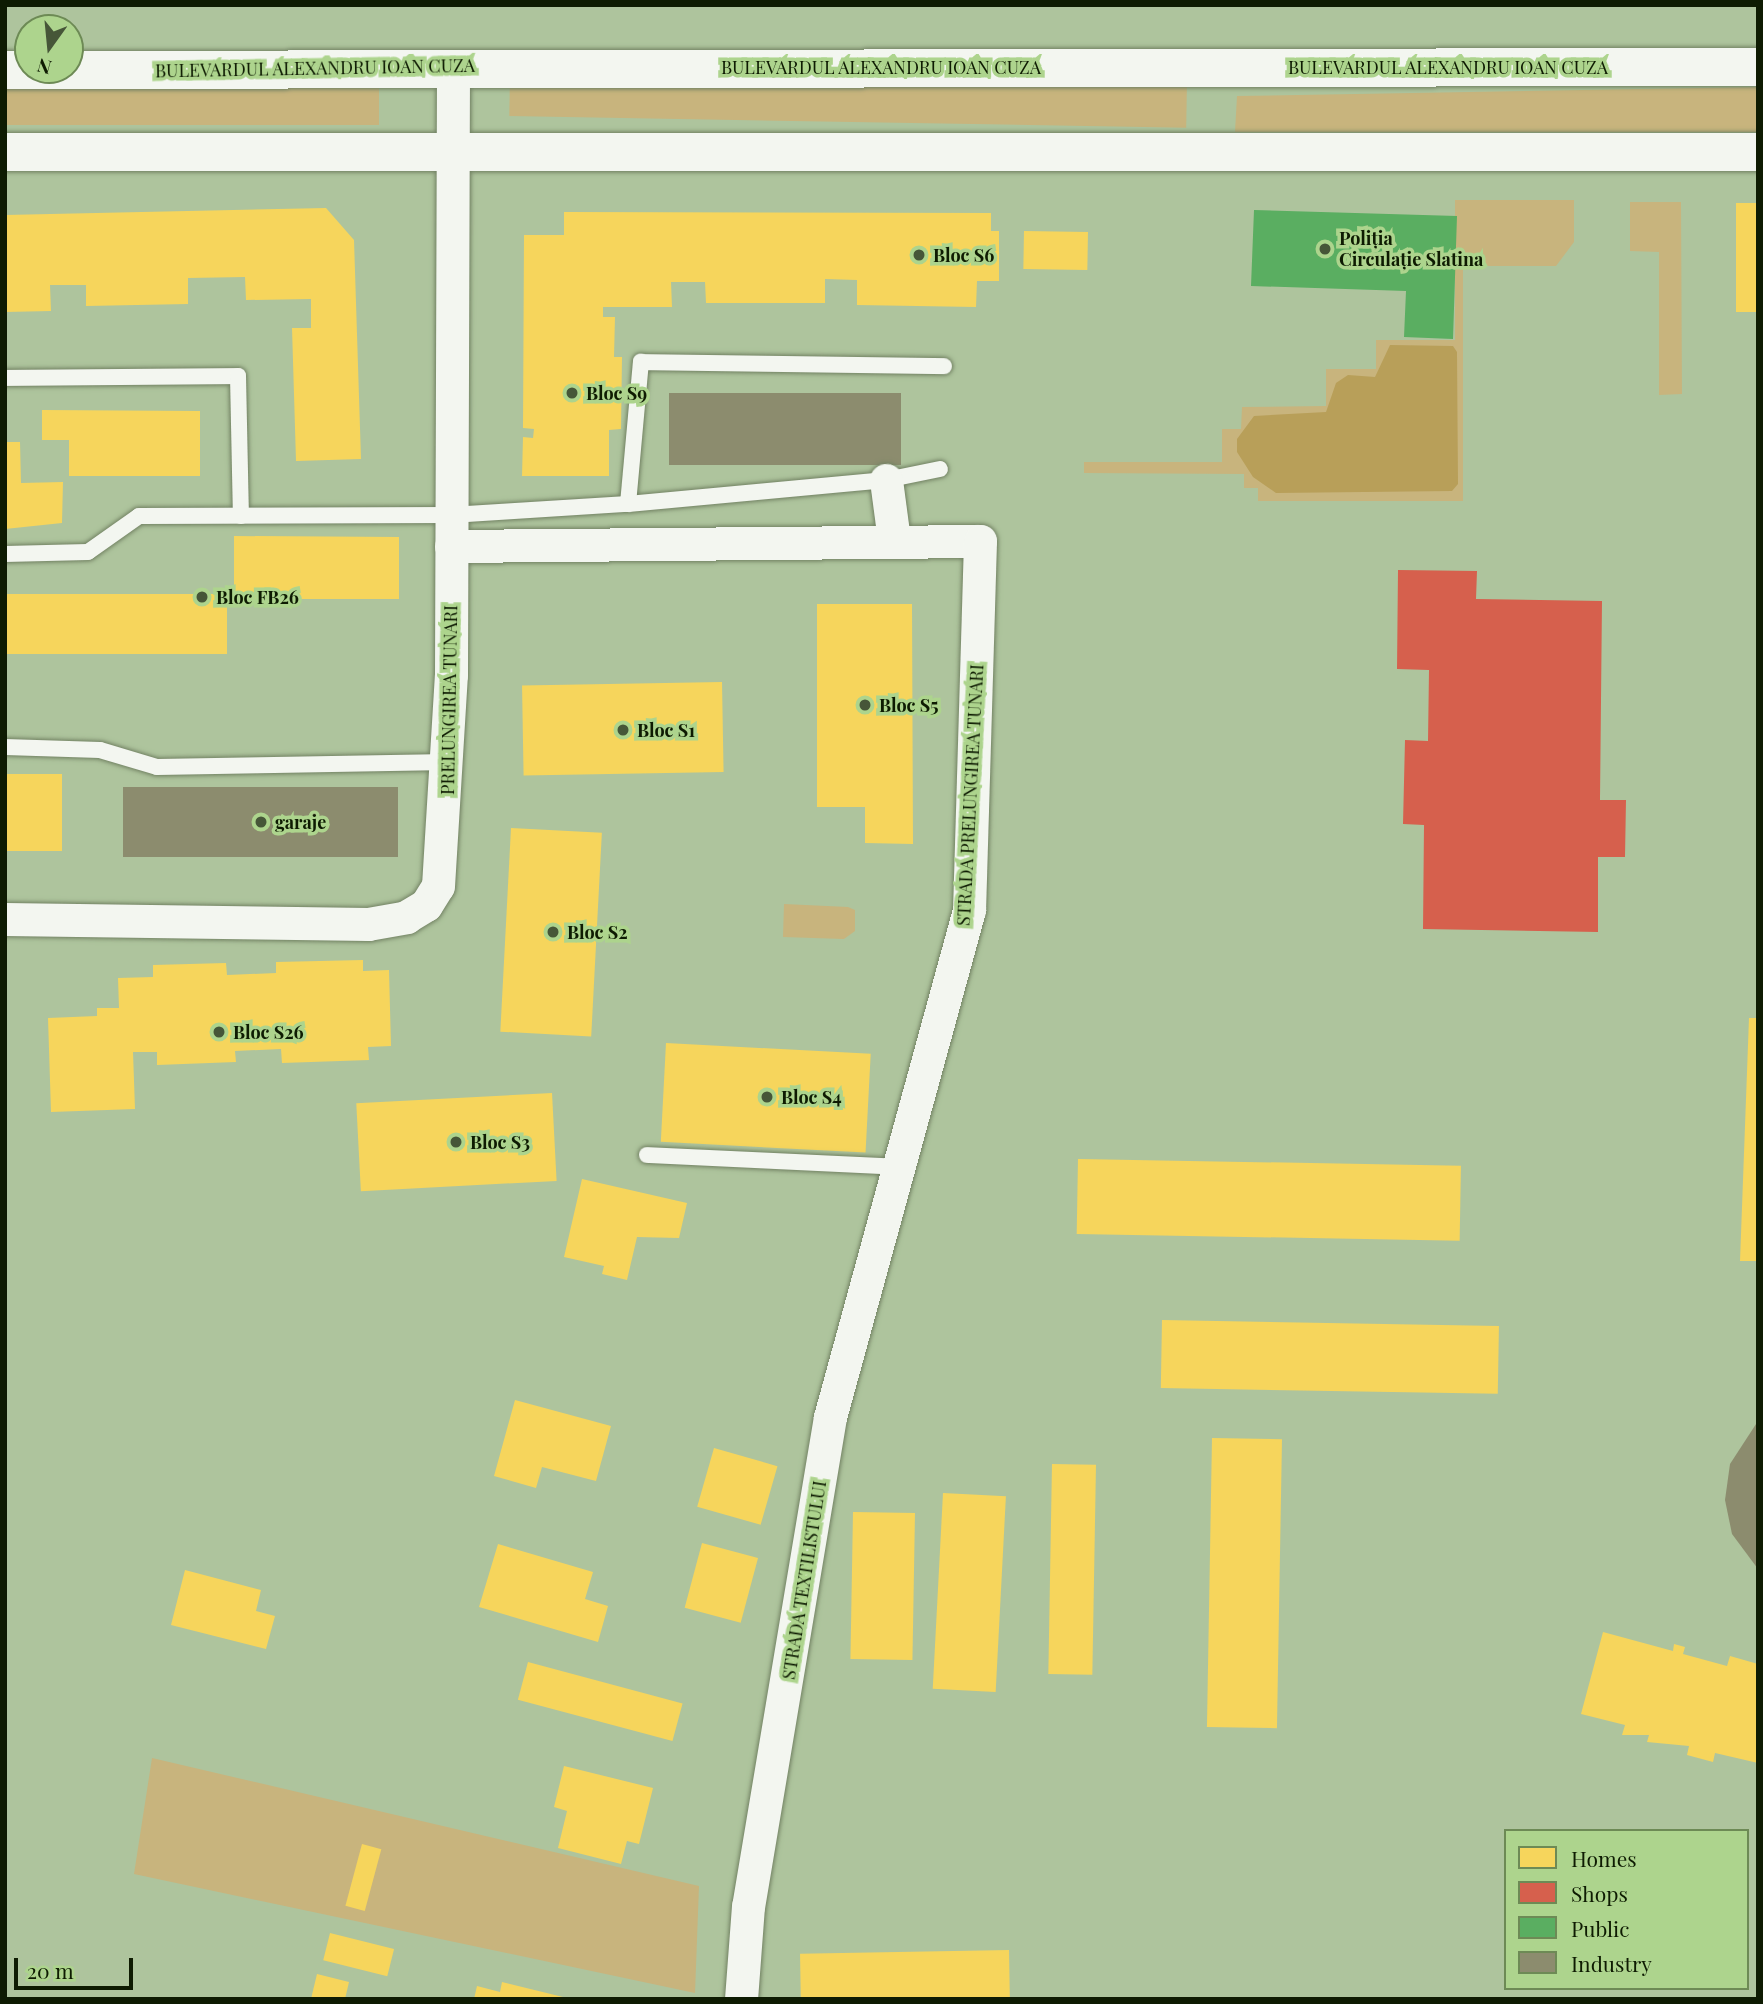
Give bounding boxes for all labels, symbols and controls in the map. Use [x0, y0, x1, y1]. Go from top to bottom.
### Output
north arrow [14, 14, 84, 84]
text: N [34, 53, 54, 82]
street label: BULEVARDUL ALEXANDRU IOAN CUZA [155, 54, 475, 82]
street label: BULEVARDUL ALEXANDRU IOAN CUZA [721, 56, 1041, 78]
street label: BULEVARDUL ALEXANDRU IOAN CUZA [1288, 56, 1608, 78]
place label: Poliția Circulație Slatina [1339, 228, 1483, 270]
marker: Poliția Circulație Slatina [1317, 241, 1333, 257]
place label: Bloc S6 [933, 244, 994, 266]
marker: Bloc S6 [911, 247, 927, 263]
place label: Bloc S9 [586, 382, 647, 404]
marker: Bloc S9 [564, 385, 580, 401]
place label: Bloc FB26 [216, 586, 299, 608]
marker: Bloc FB26 [194, 589, 210, 605]
street label: PRELUNGIREA TUNARI [437, 605, 461, 795]
street label: STRADA PRELUNGIREA TUNARI [952, 663, 988, 927]
place label: Bloc S5 [879, 694, 938, 716]
marker: Bloc S5 [857, 697, 873, 713]
place label: Bloc S1 [637, 719, 695, 741]
marker: Bloc S1 [615, 722, 631, 738]
place label: garaje [275, 811, 326, 833]
marker: garaje [253, 814, 269, 830]
place label: Bloc S2 [567, 921, 628, 943]
marker: Bloc S2 [545, 924, 561, 940]
place label: Bloc S26 [233, 1021, 304, 1043]
marker: Bloc S26 [211, 1024, 227, 1040]
place label: Bloc S4 [781, 1086, 842, 1108]
marker: Bloc S4 [759, 1089, 775, 1105]
place label: Bloc S3 [470, 1131, 530, 1153]
marker: Bloc S3 [448, 1134, 464, 1150]
street label: STRADA TEXTILISTULUI [778, 1479, 830, 1681]
legend [1504, 1829, 1749, 1990]
text: Homes [1571, 1844, 1637, 1872]
text: Shops [1571, 1879, 1628, 1907]
text: Public [1571, 1914, 1629, 1942]
scale bar [18, 1944, 136, 1988]
text: Industry [1571, 1949, 1652, 1977]
text: 20 m [27, 1956, 74, 1984]

